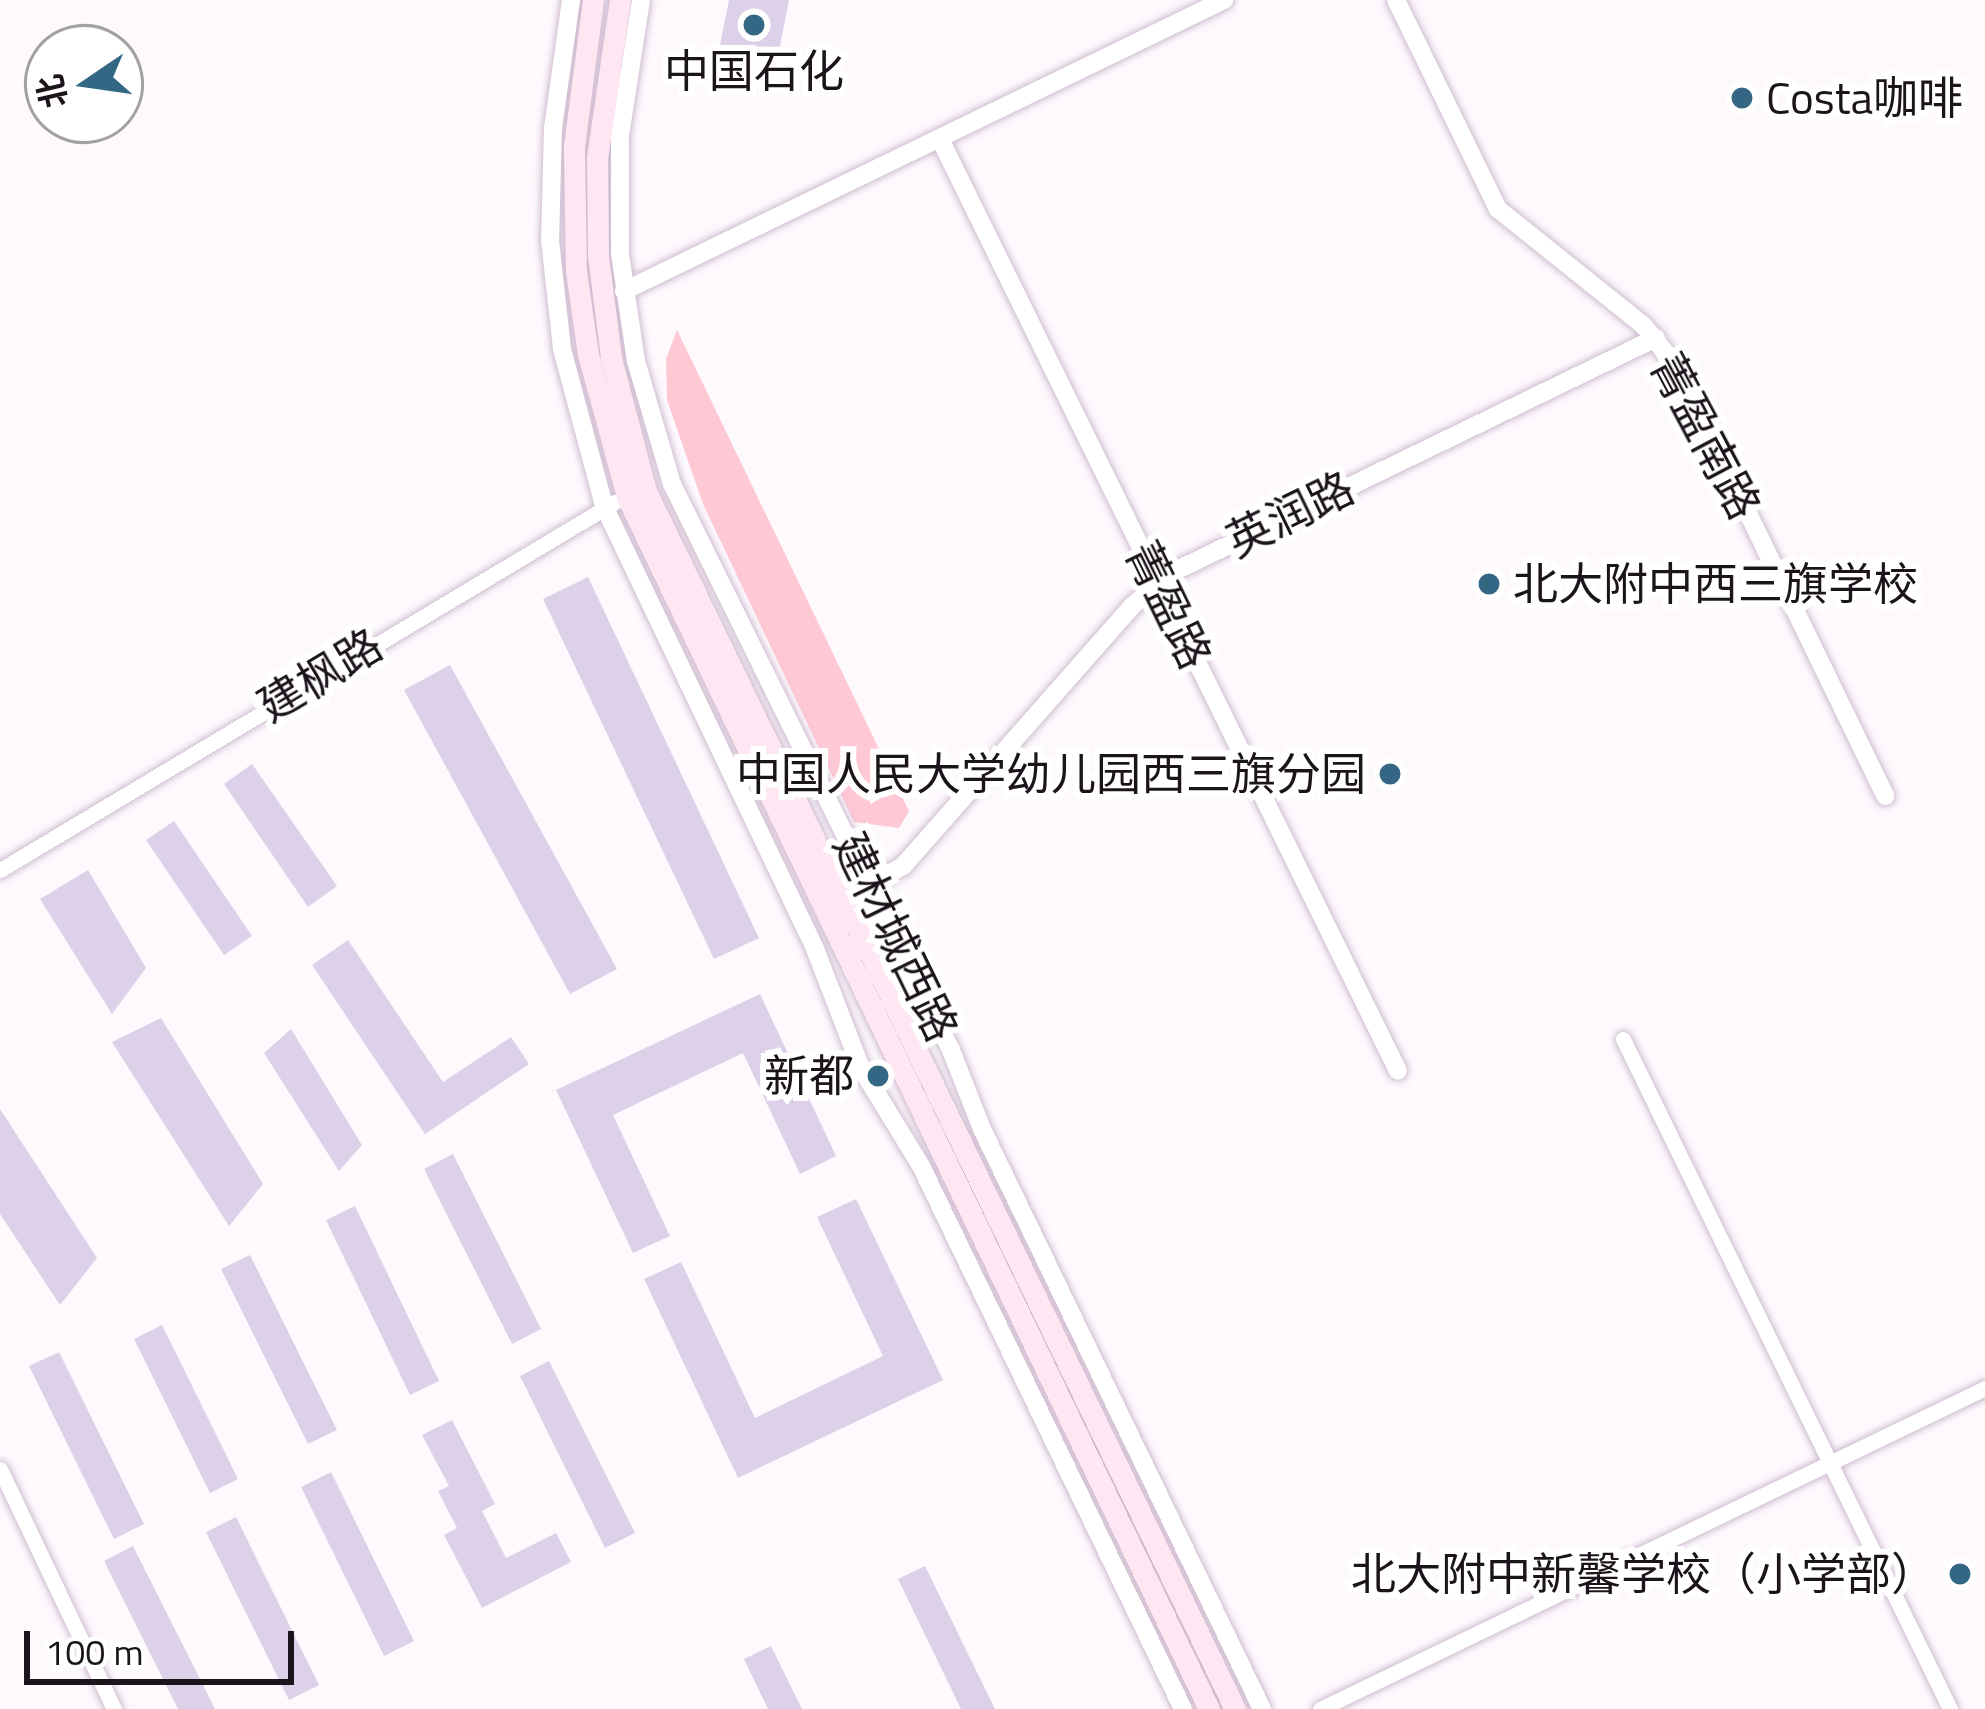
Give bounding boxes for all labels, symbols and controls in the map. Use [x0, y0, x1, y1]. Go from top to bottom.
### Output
marker: 中国石化 [741, 12, 767, 38]
north arrow [24, 24, 144, 144]
place label: 中国石化 [664, 44, 844, 98]
text: 北 [24, 70, 80, 113]
place label: Costa咖啡 [1766, 71, 1963, 125]
marker: Costa咖啡 [1729, 85, 1755, 111]
street label: 菁盈南路 [1640, 344, 1772, 528]
street label: 英润路 [1217, 460, 1363, 568]
street label: 菁盈路 [1115, 532, 1223, 678]
place label: 北大附中西三旗学校 [1513, 557, 1918, 611]
marker: 北大附中西三旗学校 [1476, 571, 1502, 597]
street label: 建枫路 [248, 617, 392, 733]
place label: 中国人民大学幼儿园西三旗分园 [736, 747, 1366, 801]
marker: 中国人民大学幼儿园西三旗分园 [1377, 761, 1403, 787]
street label: 建材城西路 [822, 824, 970, 1050]
place label: 新都 [764, 1049, 854, 1103]
marker: 新都 [865, 1063, 891, 1089]
place label: 北大附中新馨学校（小学部） [1351, 1547, 1936, 1601]
marker: 北大附中新馨学校（小学部） [1947, 1561, 1973, 1587]
scale bar [30, 1607, 300, 1681]
text: 100 m [45, 1624, 144, 1679]

